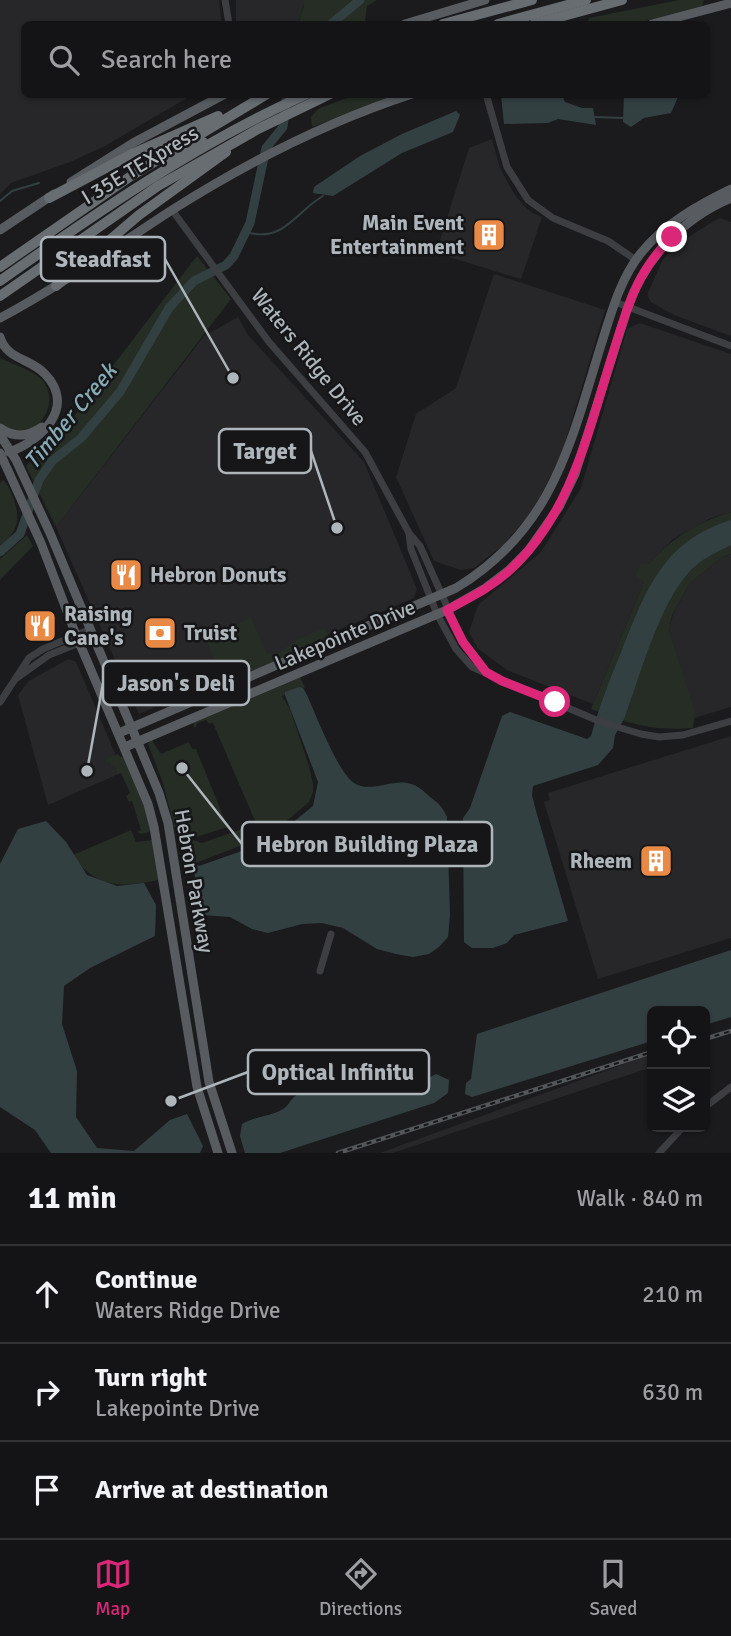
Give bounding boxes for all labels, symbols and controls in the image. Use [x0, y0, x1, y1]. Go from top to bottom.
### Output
search box [21, 21, 710, 98]
icon: search [45, 41, 83, 79]
text: Search here [101, 44, 232, 76]
street label: I 35E TEXpress [77, 120, 203, 210]
place label: Main Event Entertainment [330, 210, 464, 260]
building icon: Main Event Entertainment [470, 216, 508, 254]
route end [656, 221, 687, 252]
callout: Steadfast [41, 237, 165, 281]
text: Steadfast [55, 245, 151, 274]
street label: Waters Ridge Drive [246, 283, 372, 431]
water label: Timber Creek [18, 355, 125, 475]
callout: Target [219, 429, 311, 473]
text: Target [233, 437, 297, 466]
restaurant icon: Hebron Donuts [107, 556, 145, 594]
place label: Hebron Donuts [150, 562, 286, 588]
street label: Lakepointe Drive [271, 594, 419, 676]
place label: Raising Cane's [64, 601, 132, 651]
restaurant icon: Raising Cane's [21, 607, 59, 645]
bank icon: Truist [141, 614, 179, 652]
place label: Truist [184, 620, 237, 646]
callout: Jason's Deli [103, 661, 249, 705]
text: Jason's Deli [117, 669, 235, 698]
route start [539, 686, 570, 717]
street label: Hebron Parkway [169, 807, 219, 955]
callout: Hebron Building Plaza [242, 822, 492, 866]
text: Hebron Building Plaza [256, 830, 478, 859]
building icon: Rheem [637, 842, 675, 880]
place label: Rheem [570, 848, 632, 874]
map controls [647, 1006, 710, 1132]
button: locate [647, 1006, 710, 1069]
callout: Optical Infinitu [248, 1050, 429, 1094]
text: Optical Infinitu [262, 1058, 414, 1087]
button: layers [647, 1069, 710, 1132]
text: 11 min [28, 1180, 117, 1217]
text: Walk · 840 m [577, 1184, 703, 1213]
text: Continue [95, 1264, 197, 1296]
icon: ahead [28, 1275, 66, 1313]
text: 210 m [642, 1280, 703, 1309]
text: Waters Ridge Drive [95, 1296, 280, 1325]
text: Turn right [95, 1362, 207, 1394]
icon: right [28, 1373, 66, 1411]
text: 630 m [642, 1378, 703, 1407]
text: Lakepointe Drive [95, 1394, 260, 1423]
icon: arrive [28, 1471, 66, 1509]
text: Arrive at destination [95, 1474, 328, 1506]
tab: Map [94, 1555, 132, 1621]
tab: Directions [319, 1555, 402, 1621]
tab: Saved [589, 1555, 637, 1621]

